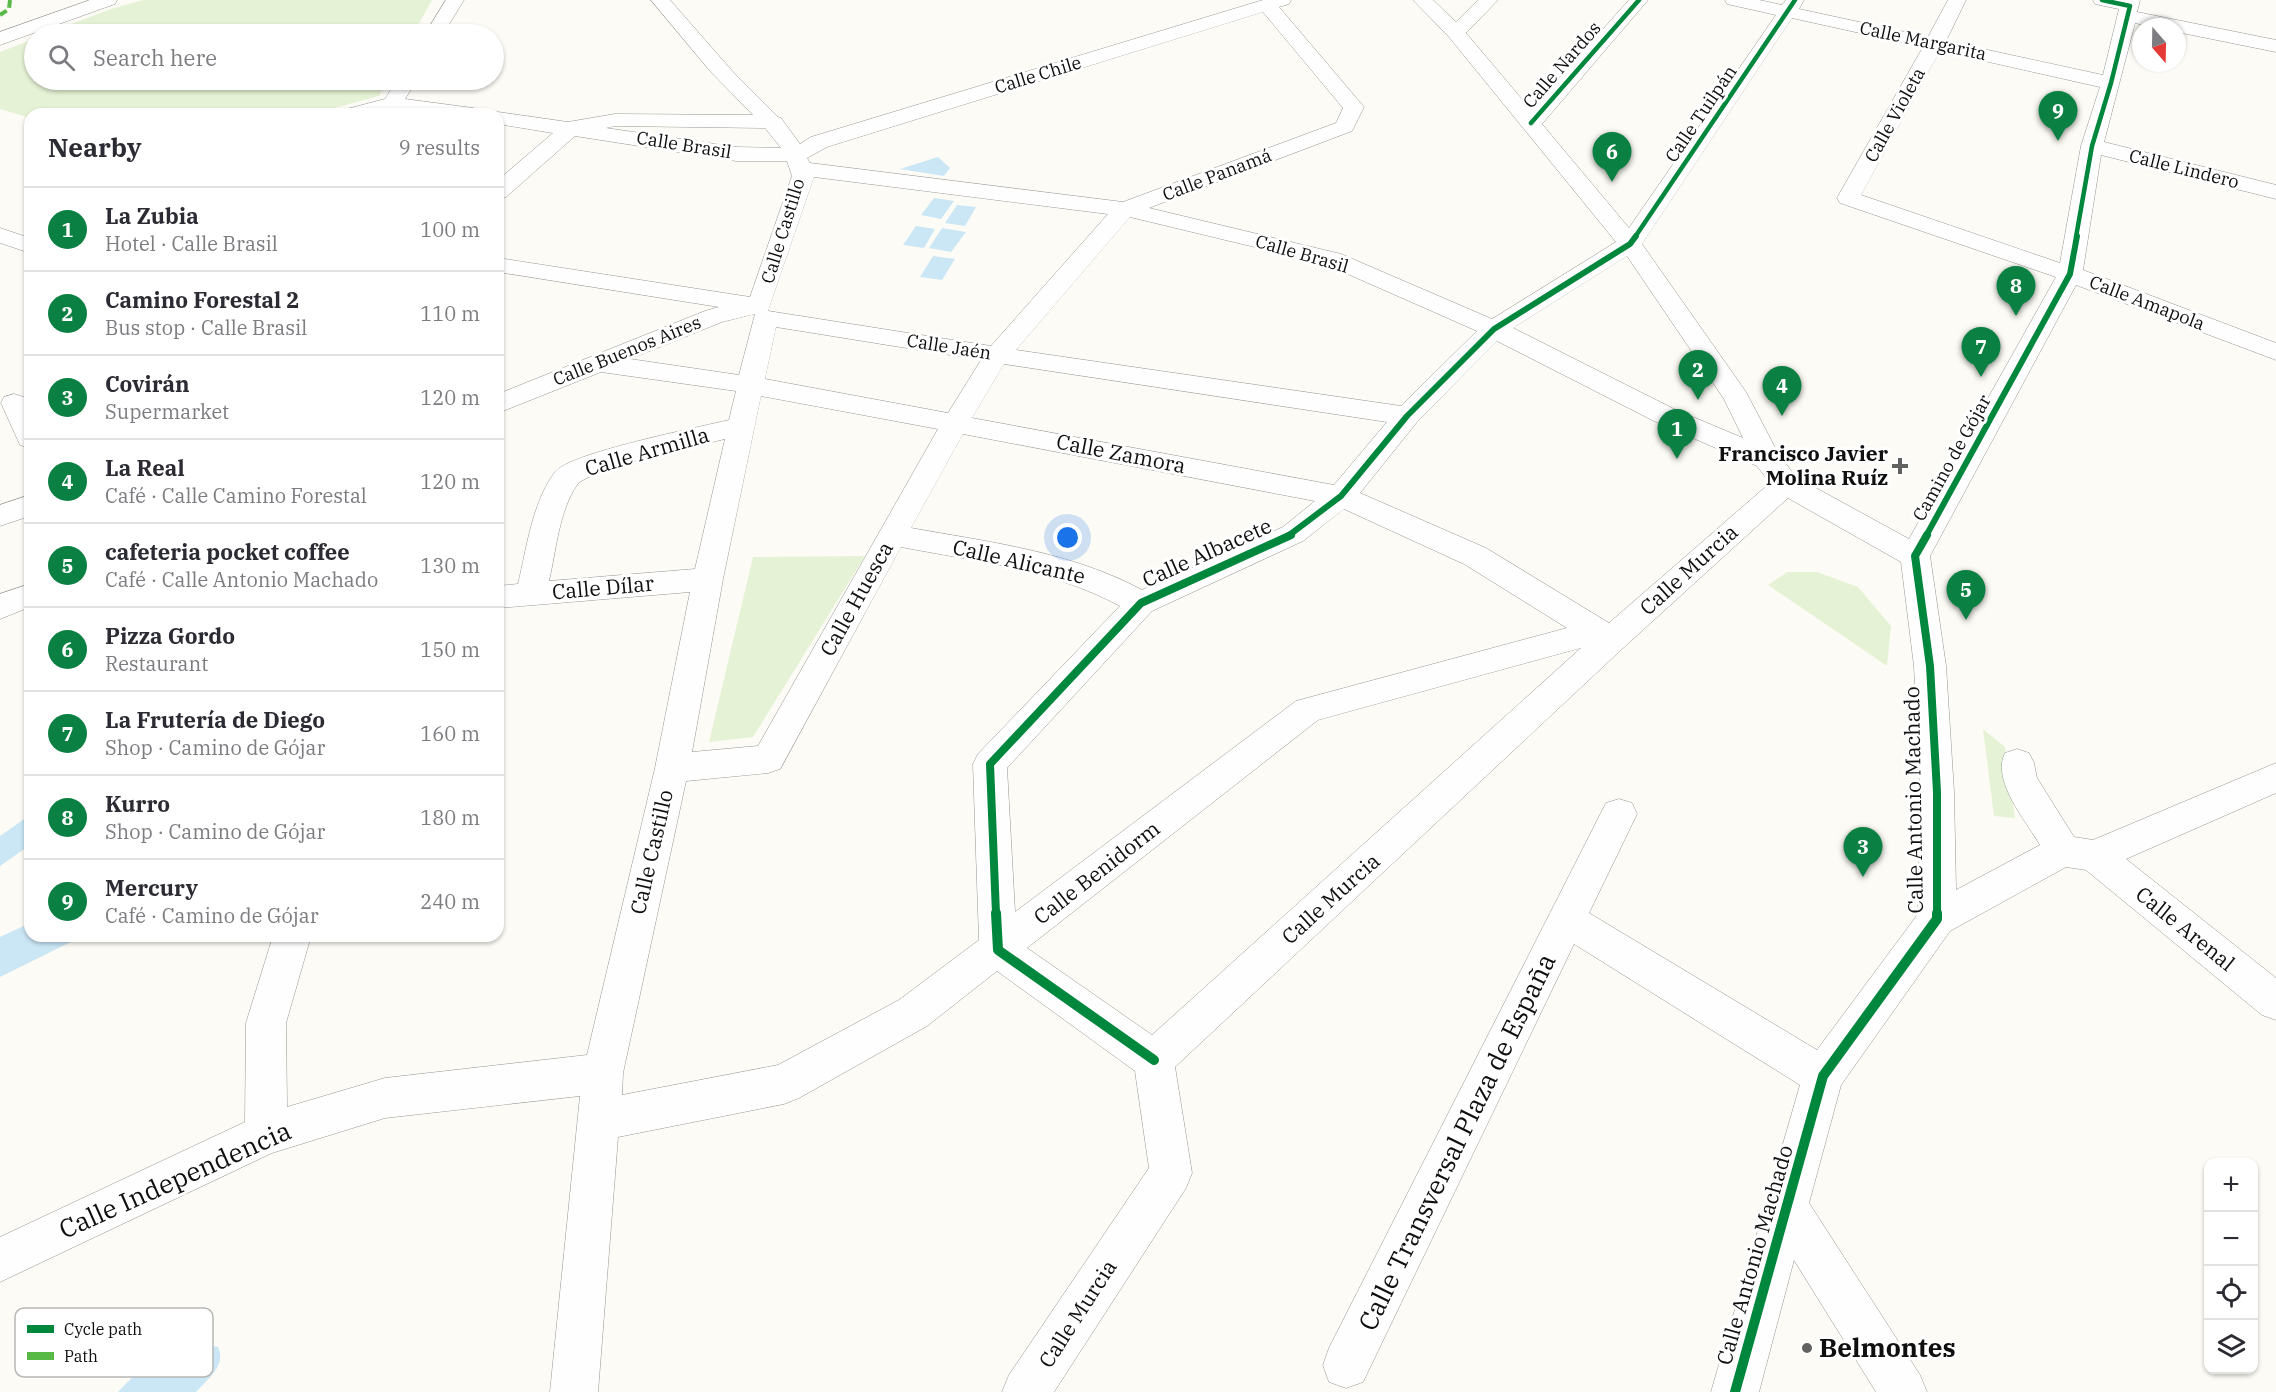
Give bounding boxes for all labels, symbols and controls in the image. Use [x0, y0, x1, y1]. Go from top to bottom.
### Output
street label: Calle Margarita [1858, 16, 1989, 65]
street label: Calle Nardos [1518, 17, 1606, 113]
north arrow [2132, 18, 2186, 72]
search box [24, 24, 504, 90]
icon: search [45, 41, 78, 74]
text: Search here [93, 43, 217, 72]
street label: Calle Chile [992, 50, 1084, 99]
street label: Calle Tuilpán [1660, 61, 1741, 167]
street label: Calle Violeta [1859, 63, 1930, 166]
pin: 9 [2038, 92, 2078, 141]
street label: Calle Brasil [635, 126, 733, 163]
text: Nearby [48, 130, 142, 164]
pin: 6 [1592, 132, 1632, 182]
text: 9 results [399, 134, 480, 161]
street label: Calle Panamá [1159, 143, 1275, 206]
street label: Calle Lindero [2127, 144, 2242, 193]
street label: Calle Castillo [756, 175, 809, 286]
text: La Zubia [105, 201, 199, 230]
text: 1 [62, 216, 74, 243]
text: 100 m [420, 216, 480, 243]
street label: Calle Brasil [1253, 229, 1351, 278]
text: Hotel · Calle Brasil [105, 230, 278, 257]
pin: 8 [1996, 266, 2036, 316]
street label: Calle Amapola [2086, 270, 2208, 335]
text: Camino Forestal 2 [105, 285, 300, 314]
text: 2 [62, 300, 74, 327]
text: 110 m [420, 300, 480, 327]
street label: Calle Buenos Aires [549, 310, 704, 391]
text: Bus stop · Calle Brasil [105, 314, 307, 341]
street label: Calle Jaén [905, 328, 993, 365]
pin: 7 [1962, 328, 2000, 377]
pin: 2 [1678, 350, 1718, 400]
pin: 4 [1762, 366, 1802, 416]
text: Covirán [105, 369, 190, 398]
text: 3 [62, 384, 74, 411]
text: 120 m [420, 384, 480, 411]
street label: Camino de Gójar [1907, 390, 1996, 525]
text: Supermarket [105, 398, 229, 425]
pin: 1 [1658, 410, 1696, 459]
street label: Calle Armilla [581, 420, 712, 482]
street label: Calle Zamora [1054, 427, 1188, 479]
place label: Francisco Javier Molina Ruíz [1718, 439, 1889, 491]
text: La Real [105, 453, 185, 482]
marker: Francisco Javier Molina Ruíz [1893, 459, 1907, 473]
text: 4 [62, 468, 74, 495]
text: 120 m [420, 468, 480, 495]
text: Café · Calle Camino Forestal [105, 482, 367, 509]
street label: Calle Albacete [1137, 511, 1276, 593]
street label: Calle Murcia [1633, 518, 1743, 621]
your location [1053, 523, 1082, 552]
street label: Calle Alicante [950, 532, 1088, 590]
street label: Calle Huesca [813, 536, 899, 661]
text: cafeteria pocket coffee [105, 537, 350, 566]
text: 5 [62, 552, 74, 579]
text: 130 m [420, 552, 480, 579]
text: Café · Calle Antonio Machado [105, 566, 378, 593]
street label: Calle Dílar [551, 569, 656, 605]
pin: 5 [1946, 570, 1986, 620]
text: Pizza Gordo [105, 621, 235, 650]
text: 6 [62, 636, 74, 663]
text: 150 m [420, 636, 480, 663]
text: Restaurant [105, 650, 208, 677]
street label: Calle Antonio Machado [1897, 686, 1929, 914]
text: La Frutería de Diego [105, 705, 325, 734]
text: 7 [62, 720, 74, 747]
text: 160 m [420, 720, 480, 747]
text: Shop · Camino de Gójar [105, 734, 325, 761]
street label: Calle Castillo [623, 787, 679, 917]
text: Kurro [105, 789, 170, 818]
text: 8 [62, 804, 74, 831]
text: 180 m [420, 804, 480, 831]
street label: Calle Benidorm [1028, 814, 1165, 930]
text: Shop · Camino de Gójar [105, 818, 325, 845]
pin: 3 [1844, 828, 1882, 877]
street label: Calle Murcia [1275, 847, 1385, 950]
text: Mercury [105, 873, 198, 902]
street label: Calle Arenal [2130, 880, 2241, 977]
text: 9 [62, 888, 74, 915]
text: 240 m [420, 888, 480, 915]
text: Café · Camino de Gójar [105, 902, 319, 929]
street label: Calle Transversal Plaza de España [1350, 947, 1562, 1336]
street label: Calle Independencia [53, 1113, 296, 1246]
street label: Calle Antonio Machado [1709, 1142, 1799, 1368]
map controls [2204, 1158, 2258, 1374]
button: + [2204, 1158, 2258, 1212]
button: − [2204, 1212, 2258, 1266]
street label: Calle Murcia [1032, 1254, 1122, 1373]
button: locate [2204, 1266, 2258, 1320]
legend [15, 1308, 213, 1377]
text: Cycle path [64, 1319, 142, 1339]
button: layers [2204, 1320, 2258, 1374]
place label: Belmontes [1819, 1330, 1956, 1364]
marker: Belmontes [1800, 1341, 1814, 1355]
text: Path [64, 1346, 98, 1366]

